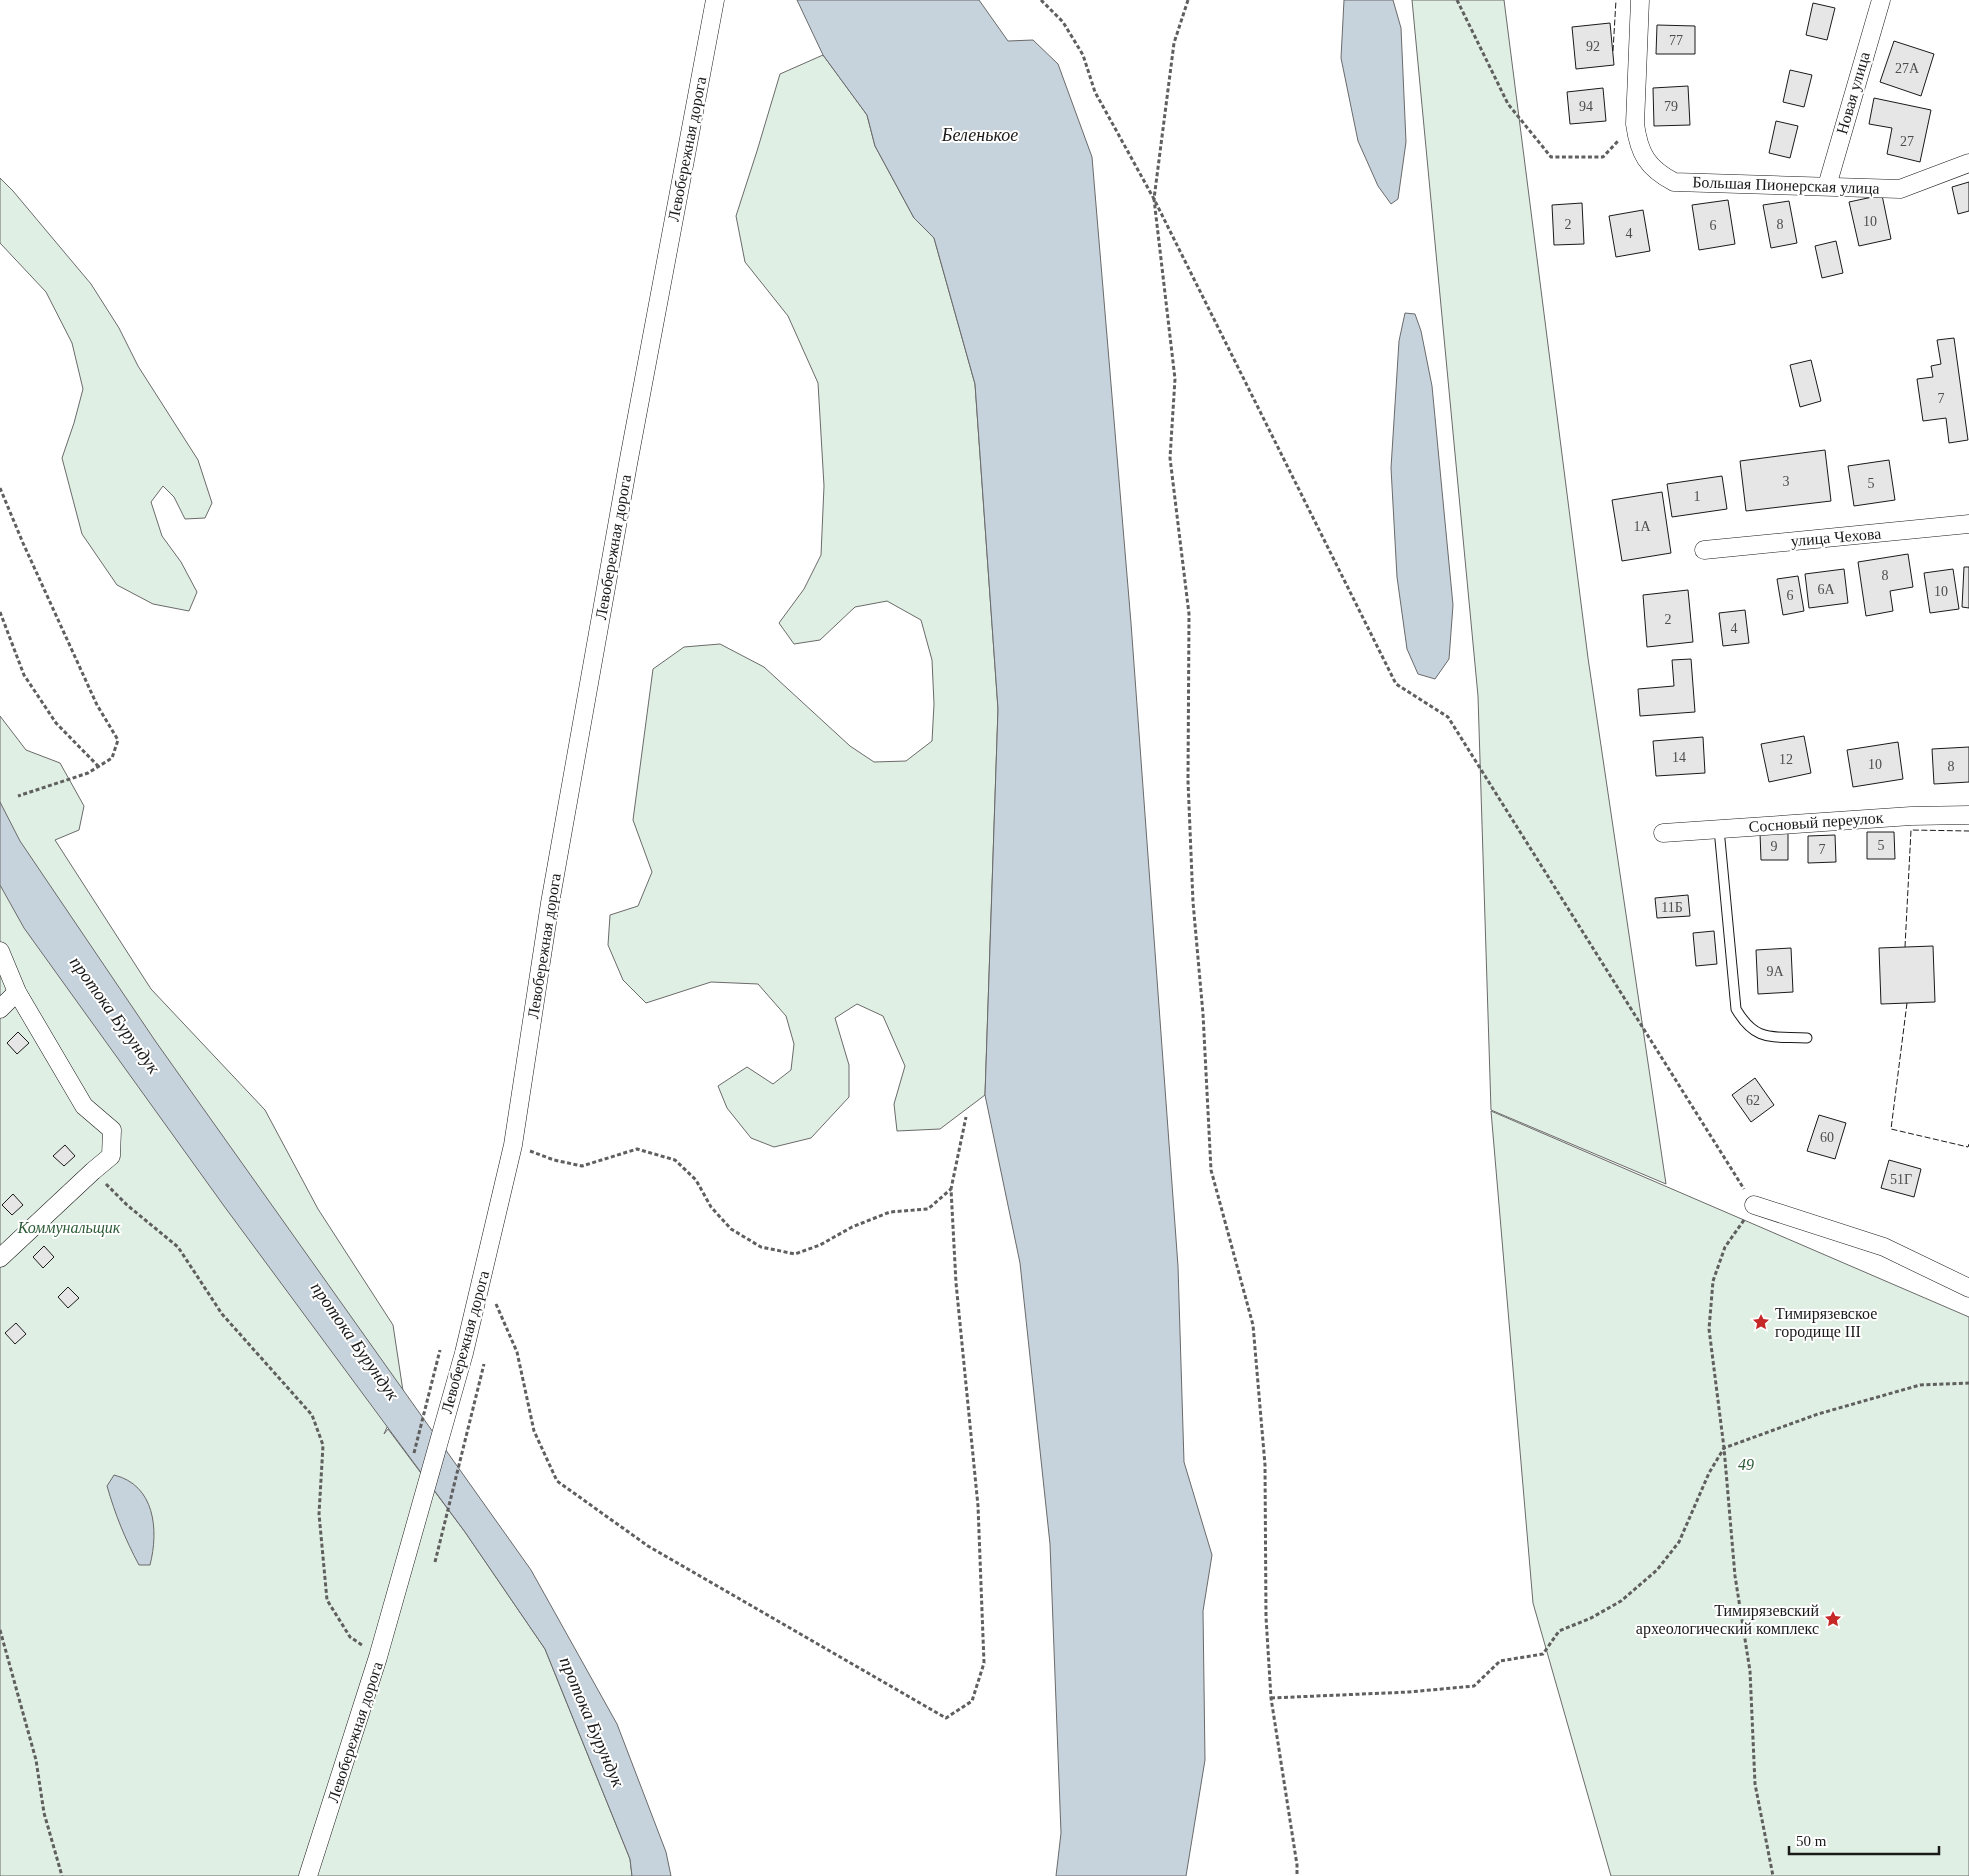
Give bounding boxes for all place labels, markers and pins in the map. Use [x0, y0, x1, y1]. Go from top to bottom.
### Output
place label: Тимирязевское городище III [1775, 1305, 1877, 1341]
place icon: Тимирязевское городище III [1751, 1312, 1771, 1332]
place label: Тимирязевский археологический комплекс [1636, 1602, 1819, 1638]
place icon: Тимирязевский археологический комплекс [1823, 1609, 1843, 1629]

